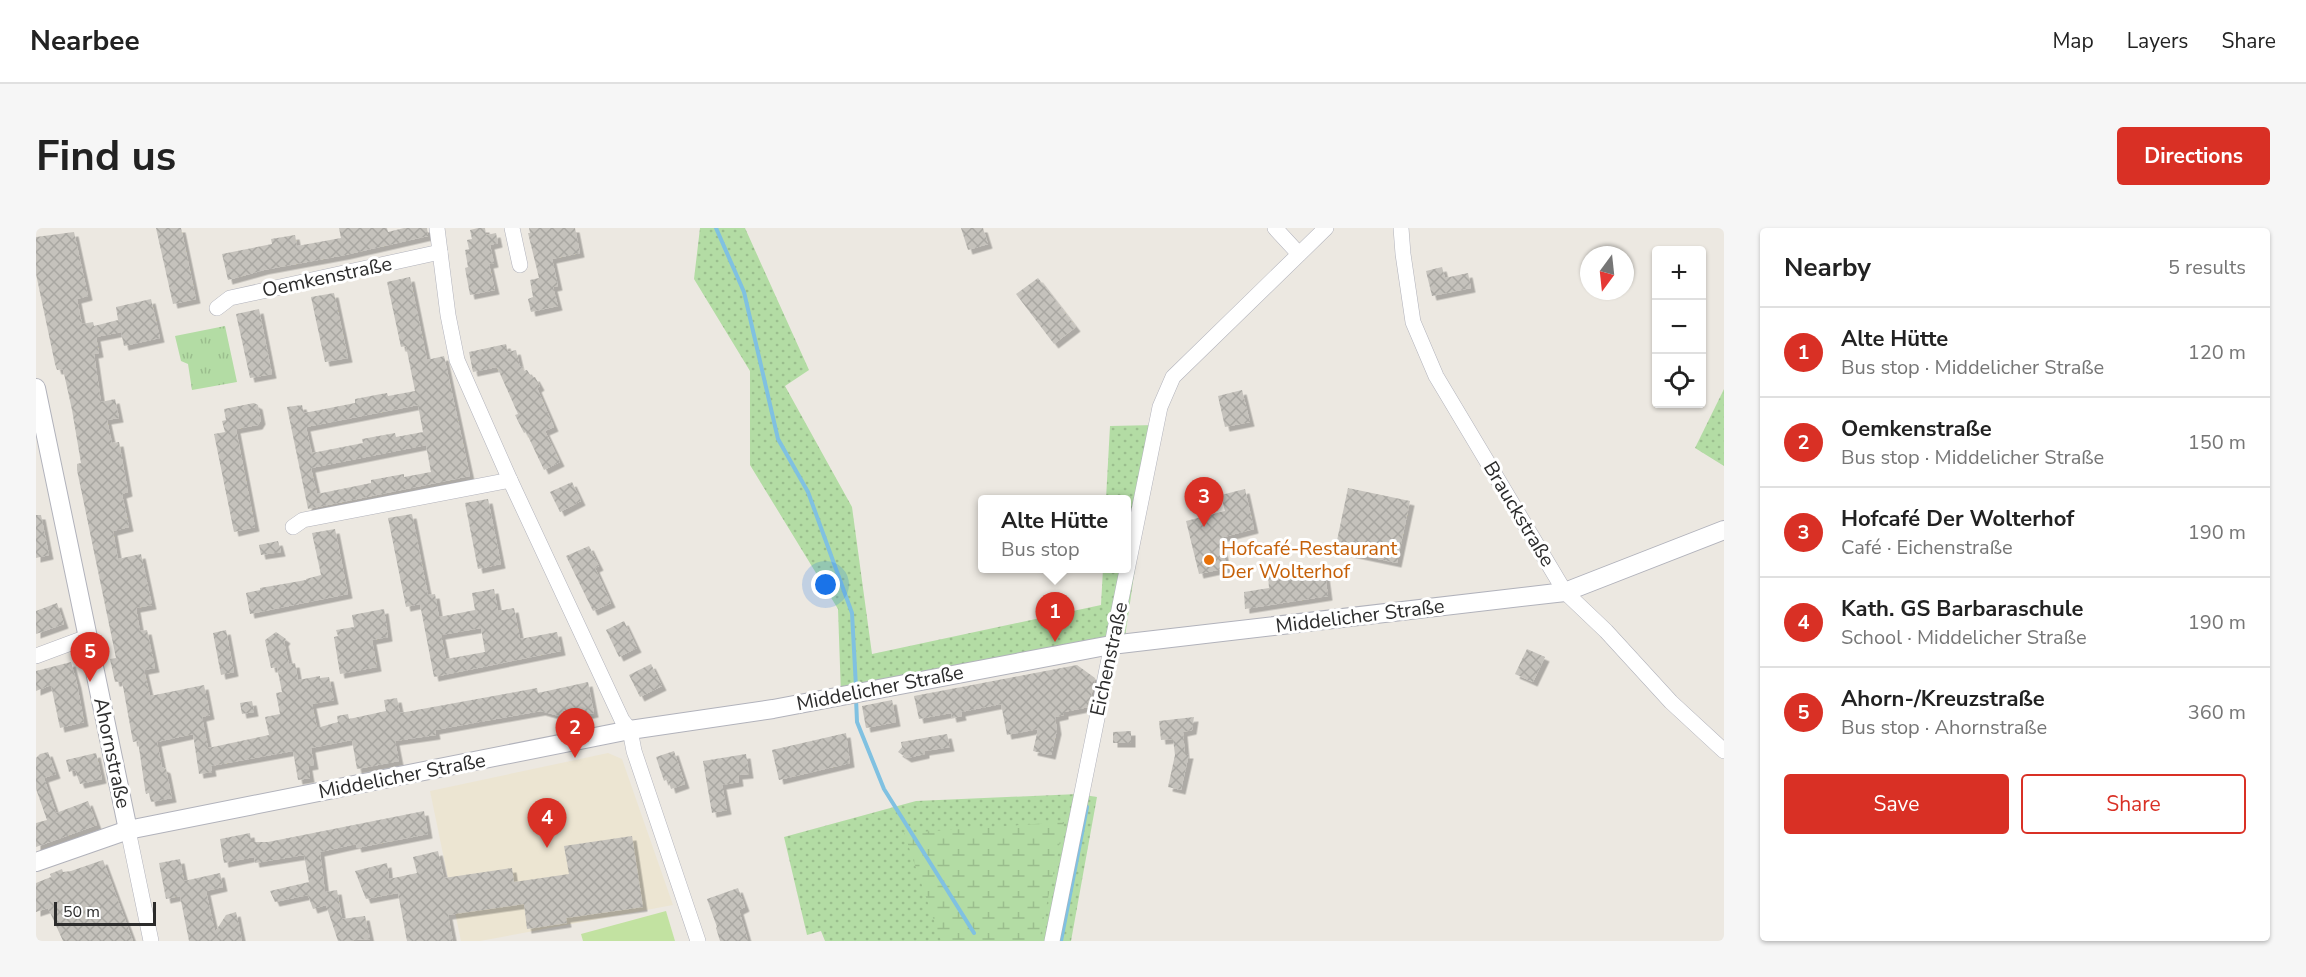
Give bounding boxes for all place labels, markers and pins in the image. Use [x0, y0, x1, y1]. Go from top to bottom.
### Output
pin: 3 [1184, 478, 1224, 527]
place label: Hofcafé-Restaurant Der Wolterhof [1221, 535, 1398, 585]
marker: Hofcafé-Restaurant Der Wolterhof [1202, 553, 1216, 567]
pin: 1 [1036, 592, 1074, 642]
pin: 5 [70, 632, 110, 682]
pin: 2 [556, 708, 594, 758]
pin: 4 [528, 798, 566, 848]

